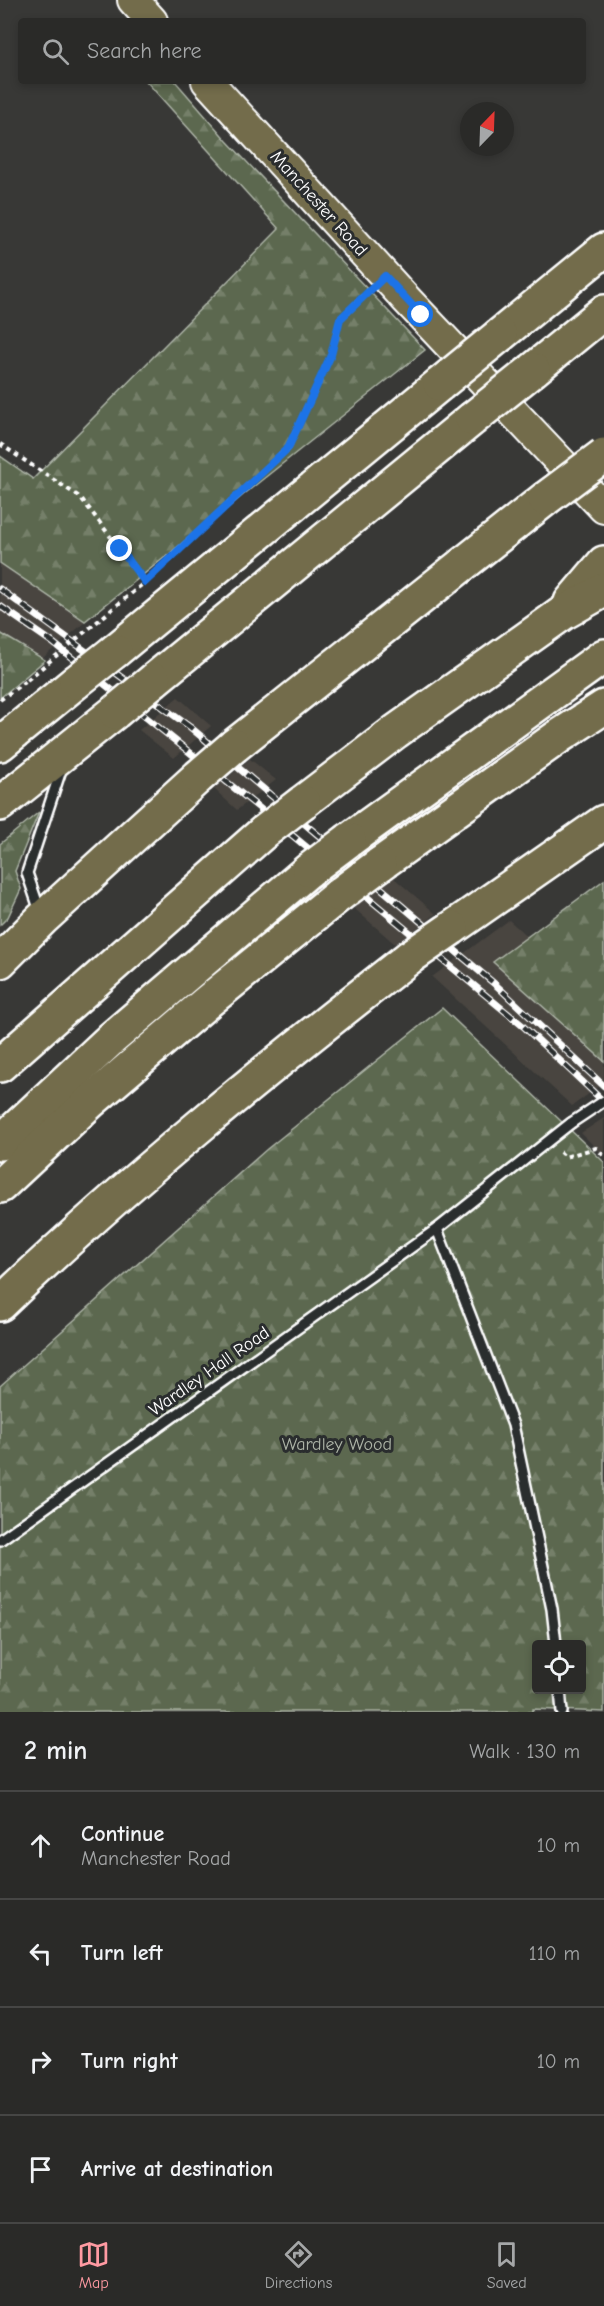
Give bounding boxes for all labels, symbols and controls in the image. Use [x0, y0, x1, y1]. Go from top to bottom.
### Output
search box [18, 18, 586, 84]
icon: search [39, 35, 72, 68]
text: Search here [87, 38, 202, 64]
north arrow [460, 102, 514, 156]
street label: Manchester Road [266, 146, 372, 260]
route start [407, 301, 433, 327]
route end [106, 535, 132, 561]
street label: Wardley Hall Road [145, 1322, 273, 1421]
park label: Wardley Wood [282, 1434, 392, 1455]
map controls [532, 1640, 586, 1694]
button: locate [532, 1640, 586, 1694]
text: 2 min [24, 1736, 87, 1766]
text: Walk · 130 m [469, 1740, 580, 1763]
text: Continue [81, 1821, 164, 1847]
icon: ahead [24, 1829, 57, 1862]
text: 10 m [537, 1834, 580, 1857]
text: Manchester Road [81, 1847, 231, 1870]
icon: left [24, 1937, 57, 1970]
text: Turn left [81, 1940, 163, 1966]
text: 110 m [529, 1942, 580, 1965]
icon: right [24, 2045, 57, 2078]
text: Turn right [81, 2048, 178, 2074]
text: 10 m [537, 2050, 580, 2073]
icon: arrive [24, 2153, 57, 2186]
text: Arrive at destination [81, 2156, 273, 2182]
tab: Map [77, 2238, 110, 2292]
tab: Directions [265, 2238, 332, 2292]
tab: Saved [487, 2238, 527, 2292]

